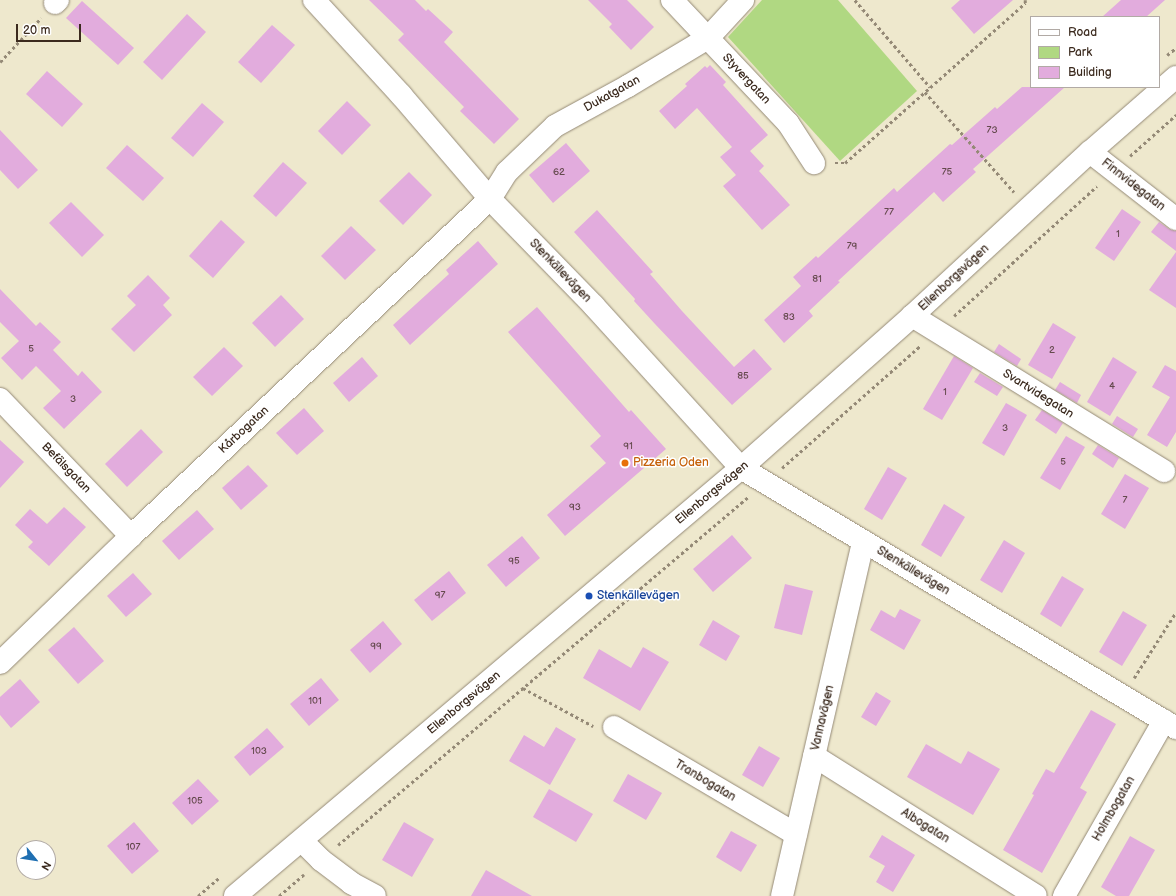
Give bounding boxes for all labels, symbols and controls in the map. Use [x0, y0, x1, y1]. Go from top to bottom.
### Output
scale bar [18, 16, 83, 42]
legend [1030, 16, 1160, 88]
text: 20 m [23, 23, 50, 38]
text: Road [1068, 25, 1097, 40]
text: Park [1068, 45, 1092, 60]
street label: Styvergatan [719, 51, 773, 107]
text: Building [1068, 65, 1112, 80]
street label: Dukatgatan [581, 73, 643, 115]
house number: 73 [986, 125, 998, 137]
street label: Finnvidegatan [1098, 156, 1168, 214]
house number: 62 [553, 167, 565, 179]
house number: 75 [942, 167, 952, 179]
house number: 77 [884, 207, 894, 219]
house number: 1 [1116, 229, 1120, 241]
street label: Stenkällevägen [526, 236, 594, 306]
house number: 79 [847, 241, 857, 253]
street label: Ellenborgsvägen [916, 242, 992, 314]
house number: 81 [812, 274, 822, 286]
house number: 83 [783, 312, 795, 324]
house number: 5 [28, 344, 34, 356]
house number: 2 [1049, 345, 1055, 357]
street label: Svartvidegatan [1000, 366, 1076, 422]
house number: 85 [737, 371, 749, 383]
house number: 4 [1109, 381, 1115, 393]
house number: 1 [943, 387, 947, 399]
house number: 3 [70, 394, 76, 406]
street label: Kårbogatan [216, 403, 272, 457]
house number: 3 [1002, 423, 1008, 435]
street label: Befälsgatan [38, 440, 94, 496]
house number: 91 [623, 441, 633, 453]
place label: Pizzeria Oden [633, 456, 709, 470]
house number: 5 [1060, 457, 1066, 469]
marker: Pizzeria Oden [620, 458, 630, 468]
street label: Ellenborgsvägen [673, 458, 751, 528]
house number: 7 [1123, 495, 1127, 507]
house number: 93 [569, 502, 581, 514]
street label: Stenkällevägen [874, 544, 952, 598]
house number: 95 [508, 556, 520, 568]
place label: Stenkällevägen [597, 589, 680, 603]
house number: 97 [435, 590, 445, 602]
marker: Stenkällevägen [584, 591, 594, 601]
house number: 99 [370, 641, 382, 653]
street label: Ellenborgsvägen [425, 668, 503, 738]
street label: Vannavägen [808, 684, 838, 752]
house number: 101 [308, 696, 322, 708]
house number: 103 [251, 746, 267, 758]
street label: Tranbogatan [672, 757, 738, 805]
street label: Holmbogatan [1090, 774, 1138, 844]
house number: 105 [187, 796, 203, 808]
street label: Albogatan [898, 806, 952, 846]
north arrow [16, 840, 56, 880]
house number: 107 [126, 842, 140, 854]
text: N [38, 859, 54, 873]

